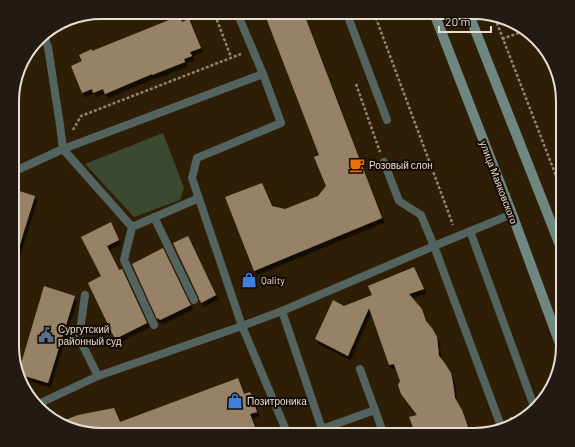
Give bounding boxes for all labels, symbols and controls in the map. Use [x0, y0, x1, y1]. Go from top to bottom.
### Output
scale bar [439, 8, 491, 34]
text: 20 m [445, 14, 471, 28]
street label: улица Маяковского [478, 139, 521, 226]
cafe icon: Розовый слон [348, 156, 366, 174]
place label: Розовый слон [369, 159, 433, 171]
shop icon: Qality [240, 271, 258, 289]
place label: Qality [261, 274, 285, 286]
place label: Сургутский районный суд [58, 323, 122, 347]
public building icon: Сургутский районный суд [37, 326, 55, 344]
shop icon: Позитроника [226, 392, 244, 410]
place label: Позитроника [247, 395, 307, 407]

